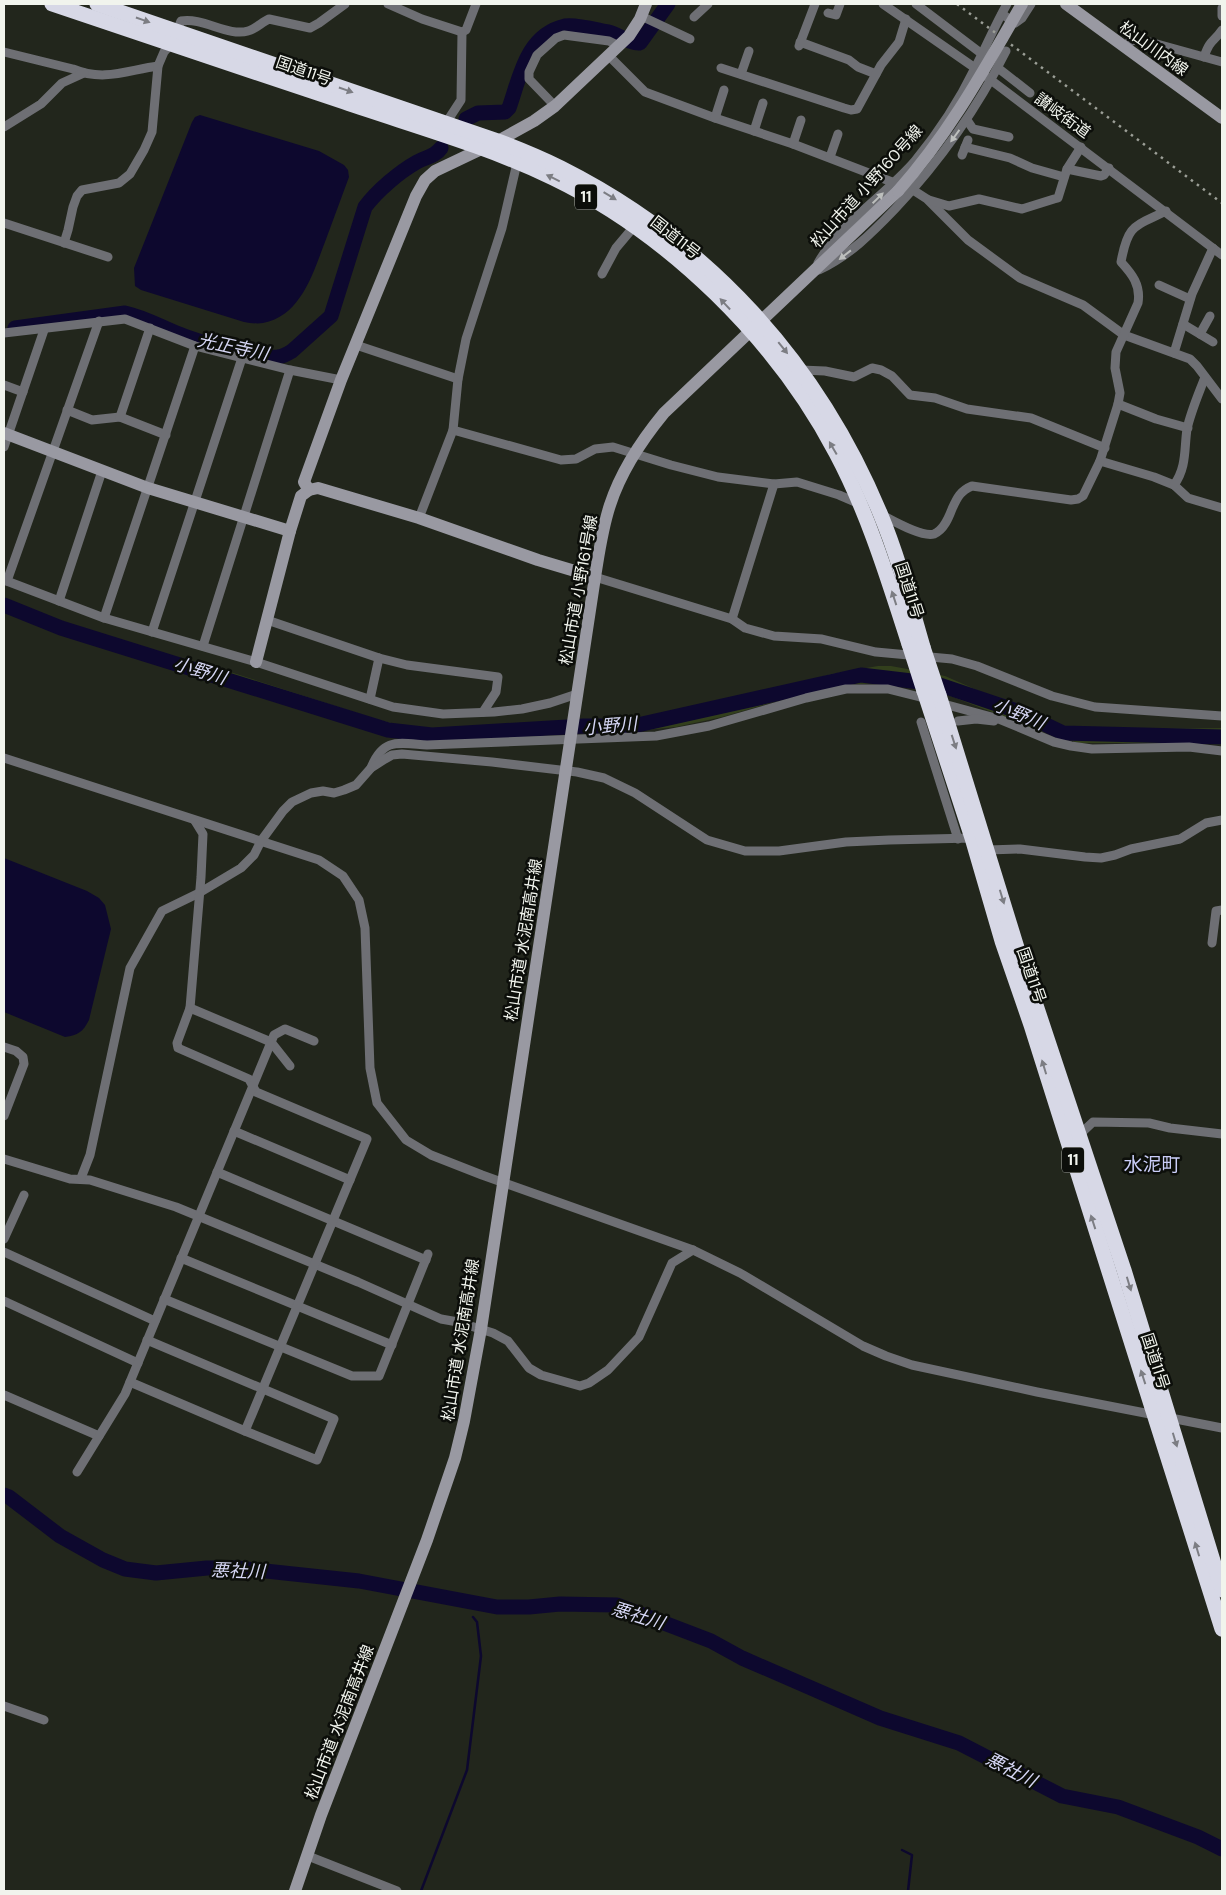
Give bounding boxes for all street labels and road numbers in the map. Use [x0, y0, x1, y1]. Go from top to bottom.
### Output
street label: 松山川内線 [1115, 16, 1192, 80]
street label: 国道11号 [273, 51, 335, 90]
street label: 讃岐街道 [1031, 88, 1095, 143]
street label: 松山市道 小野160号線 [806, 121, 927, 252]
road number: 11 [575, 184, 597, 210]
street label: 国道11号 [646, 211, 705, 264]
street label: 松山市道 小野161号線 [555, 513, 602, 667]
street label: 国道11号 [891, 559, 928, 621]
street label: 松山市道 水泥南高井線 [500, 857, 547, 1023]
street label: 国道11号 [1012, 944, 1051, 1006]
road number: 11 [1062, 1148, 1084, 1172]
street label: 松山市道 水泥南高井線 [437, 1257, 484, 1423]
street label: 国道11号 [1137, 1330, 1174, 1392]
street label: 松山市道 水泥南高井線 [300, 1642, 379, 1803]

